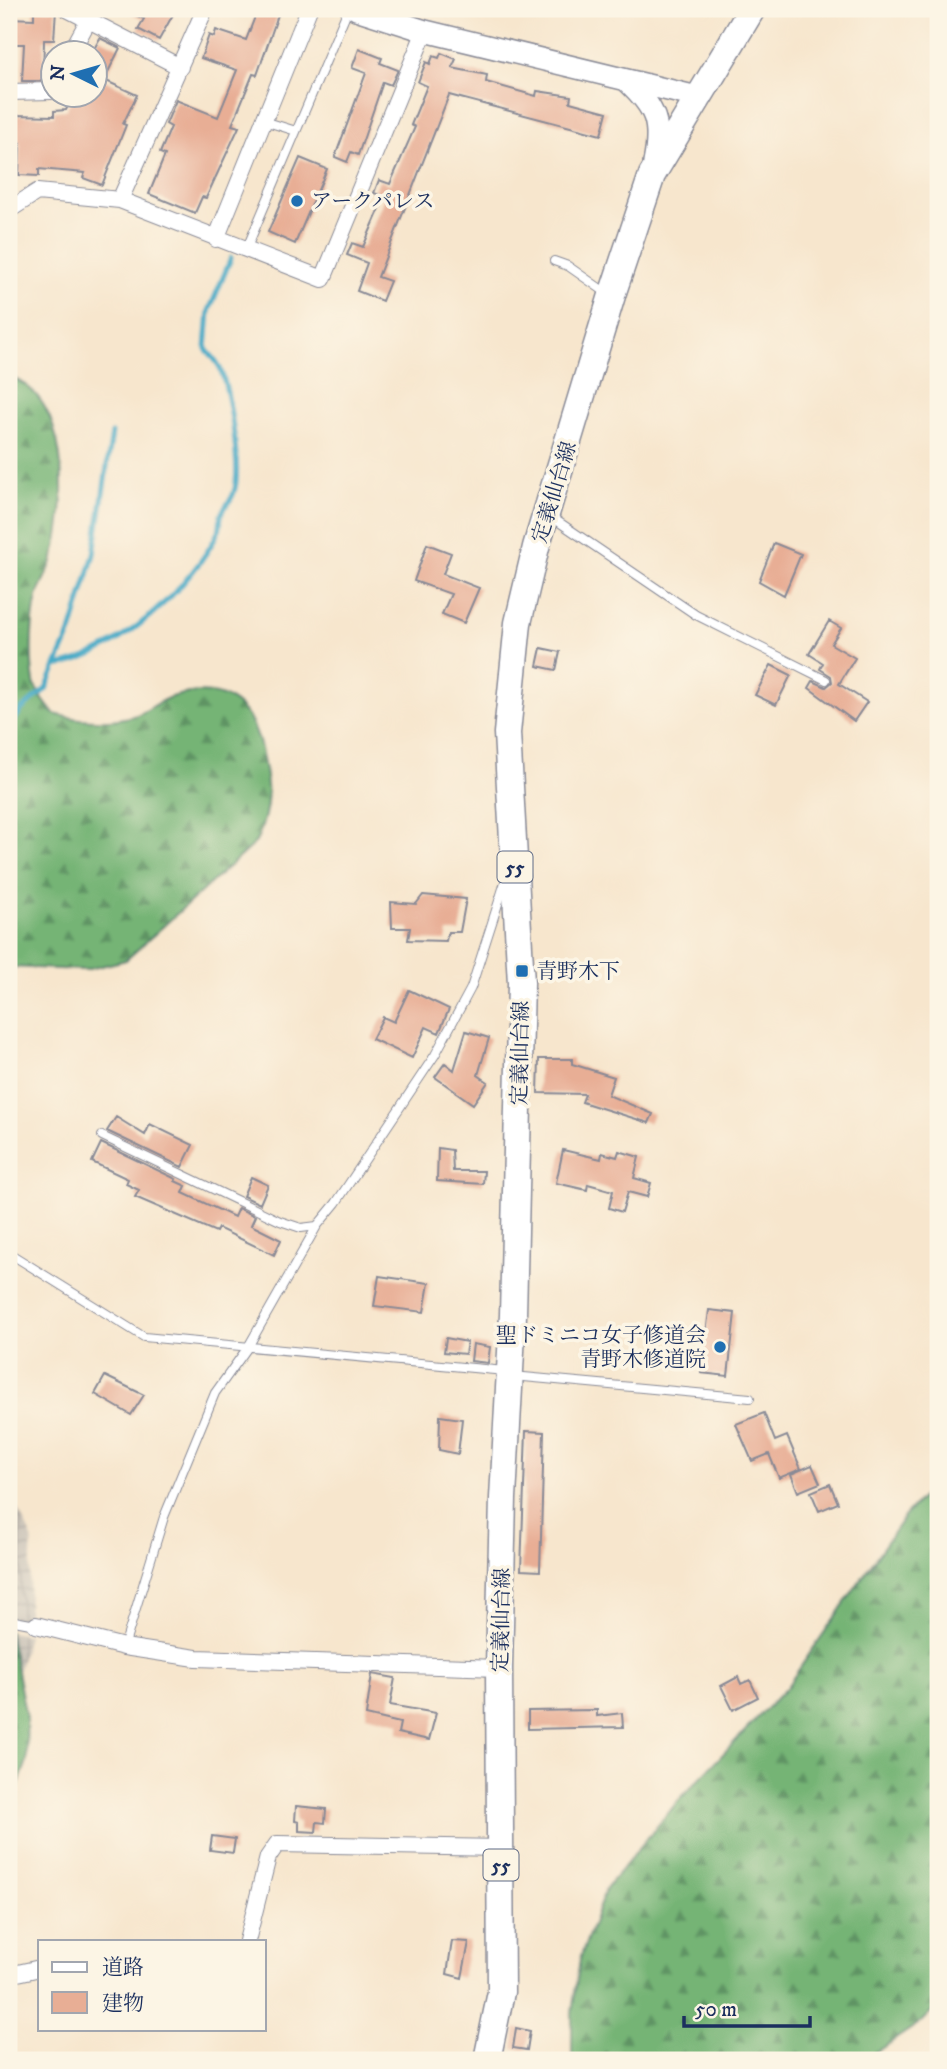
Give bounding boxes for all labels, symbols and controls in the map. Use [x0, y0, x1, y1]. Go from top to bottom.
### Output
north arrow [38, 38, 108, 108]
text: N [46, 63, 71, 81]
place label: アークパレス [311, 189, 434, 215]
marker: アークパレス [289, 193, 305, 209]
street label: 定義仙台線 [527, 438, 583, 546]
road number: 55 [498, 852, 532, 882]
place label: 青野木下 [536, 959, 620, 985]
marker: 青野木下 [514, 963, 530, 979]
street label: 定義仙台線 [507, 1000, 535, 1106]
place label: 聖ドミニコ女子修道会 青野木修道院 [496, 1323, 706, 1373]
marker: 聖ドミニコ女子修道会 青野木修道院 [712, 1339, 728, 1355]
street label: 定義仙台線 [488, 1567, 516, 1673]
road number: 55 [484, 1850, 518, 1881]
legend [38, 1940, 266, 2030]
text: 道路 [102, 1955, 144, 1981]
scale bar [684, 1985, 810, 2029]
text: 建物 [102, 1991, 144, 2017]
text: 50 m [695, 1997, 737, 2023]

